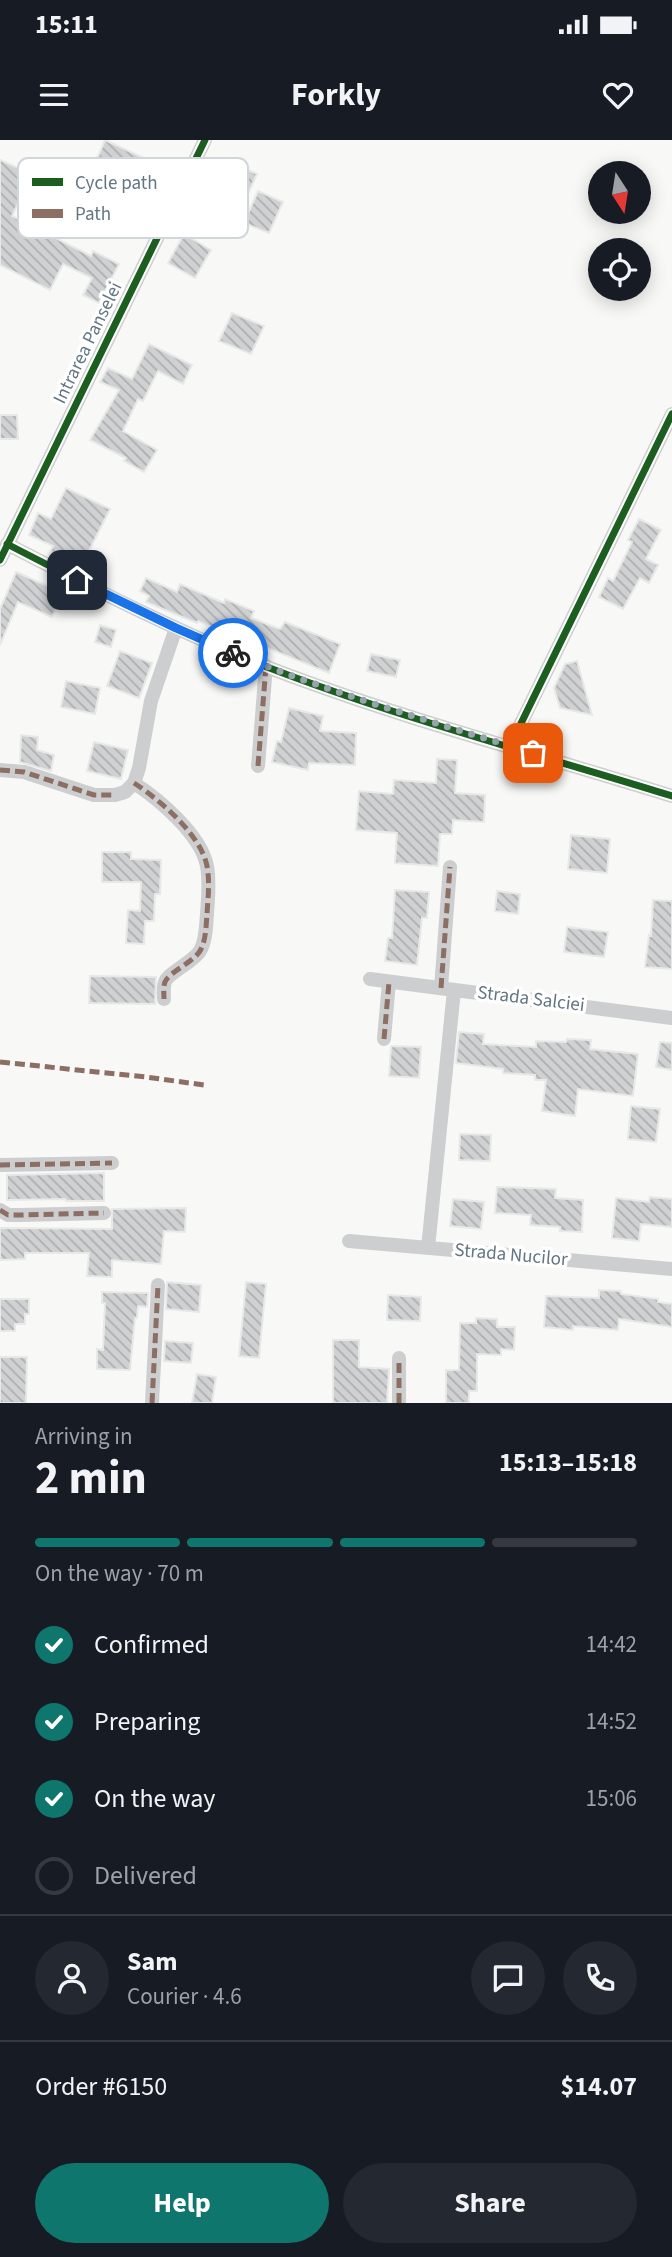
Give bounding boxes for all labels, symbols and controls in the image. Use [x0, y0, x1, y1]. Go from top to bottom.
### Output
text: 15:11 [35, 6, 98, 43]
text: Forkly [291, 72, 381, 118]
icon: menu [35, 76, 73, 114]
icon: heart [599, 76, 637, 114]
legend [18, 158, 248, 238]
north arrow [588, 161, 651, 224]
map controls [588, 161, 651, 301]
text: Cycle path [75, 170, 157, 197]
text: Path [75, 201, 111, 228]
button: locate [588, 238, 651, 301]
street label: Intrarea Panselei [47, 277, 129, 409]
pin [47, 550, 107, 610]
icon: home [58, 561, 96, 599]
courier [198, 618, 268, 688]
icon: bike [214, 634, 252, 672]
pin [503, 723, 563, 783]
icon: bag [514, 734, 552, 772]
street label: Strada Salciei [476, 979, 586, 1019]
street label: Strada Nucilor [453, 1237, 569, 1273]
text: Arriving in [35, 1420, 133, 1453]
text: 15:13–15:18 [499, 1444, 637, 1481]
text: 2 min [35, 1446, 147, 1511]
text: On the way · 70 m [35, 1557, 204, 1590]
icon: check [35, 1626, 73, 1664]
text: Confirmed [94, 1626, 209, 1663]
text: 14:42 [586, 1628, 637, 1661]
icon: check [35, 1703, 73, 1741]
text: Preparing [94, 1703, 200, 1740]
text: 14:52 [586, 1705, 637, 1738]
icon: check [35, 1780, 73, 1818]
text: On the way [94, 1780, 215, 1817]
text: 15:06 [586, 1782, 637, 1815]
text: Delivered [94, 1857, 197, 1894]
button: person [35, 1941, 109, 2015]
button: chat [471, 1941, 545, 2015]
button: phone [563, 1941, 637, 2015]
text: Sam [127, 1943, 177, 1980]
text: Courier · 4.6 [127, 1980, 242, 2013]
text: Order #6150 [35, 2068, 167, 2105]
text: $14.07 [561, 2068, 637, 2105]
button: Help [35, 2163, 329, 2243]
button: Share [343, 2163, 637, 2243]

